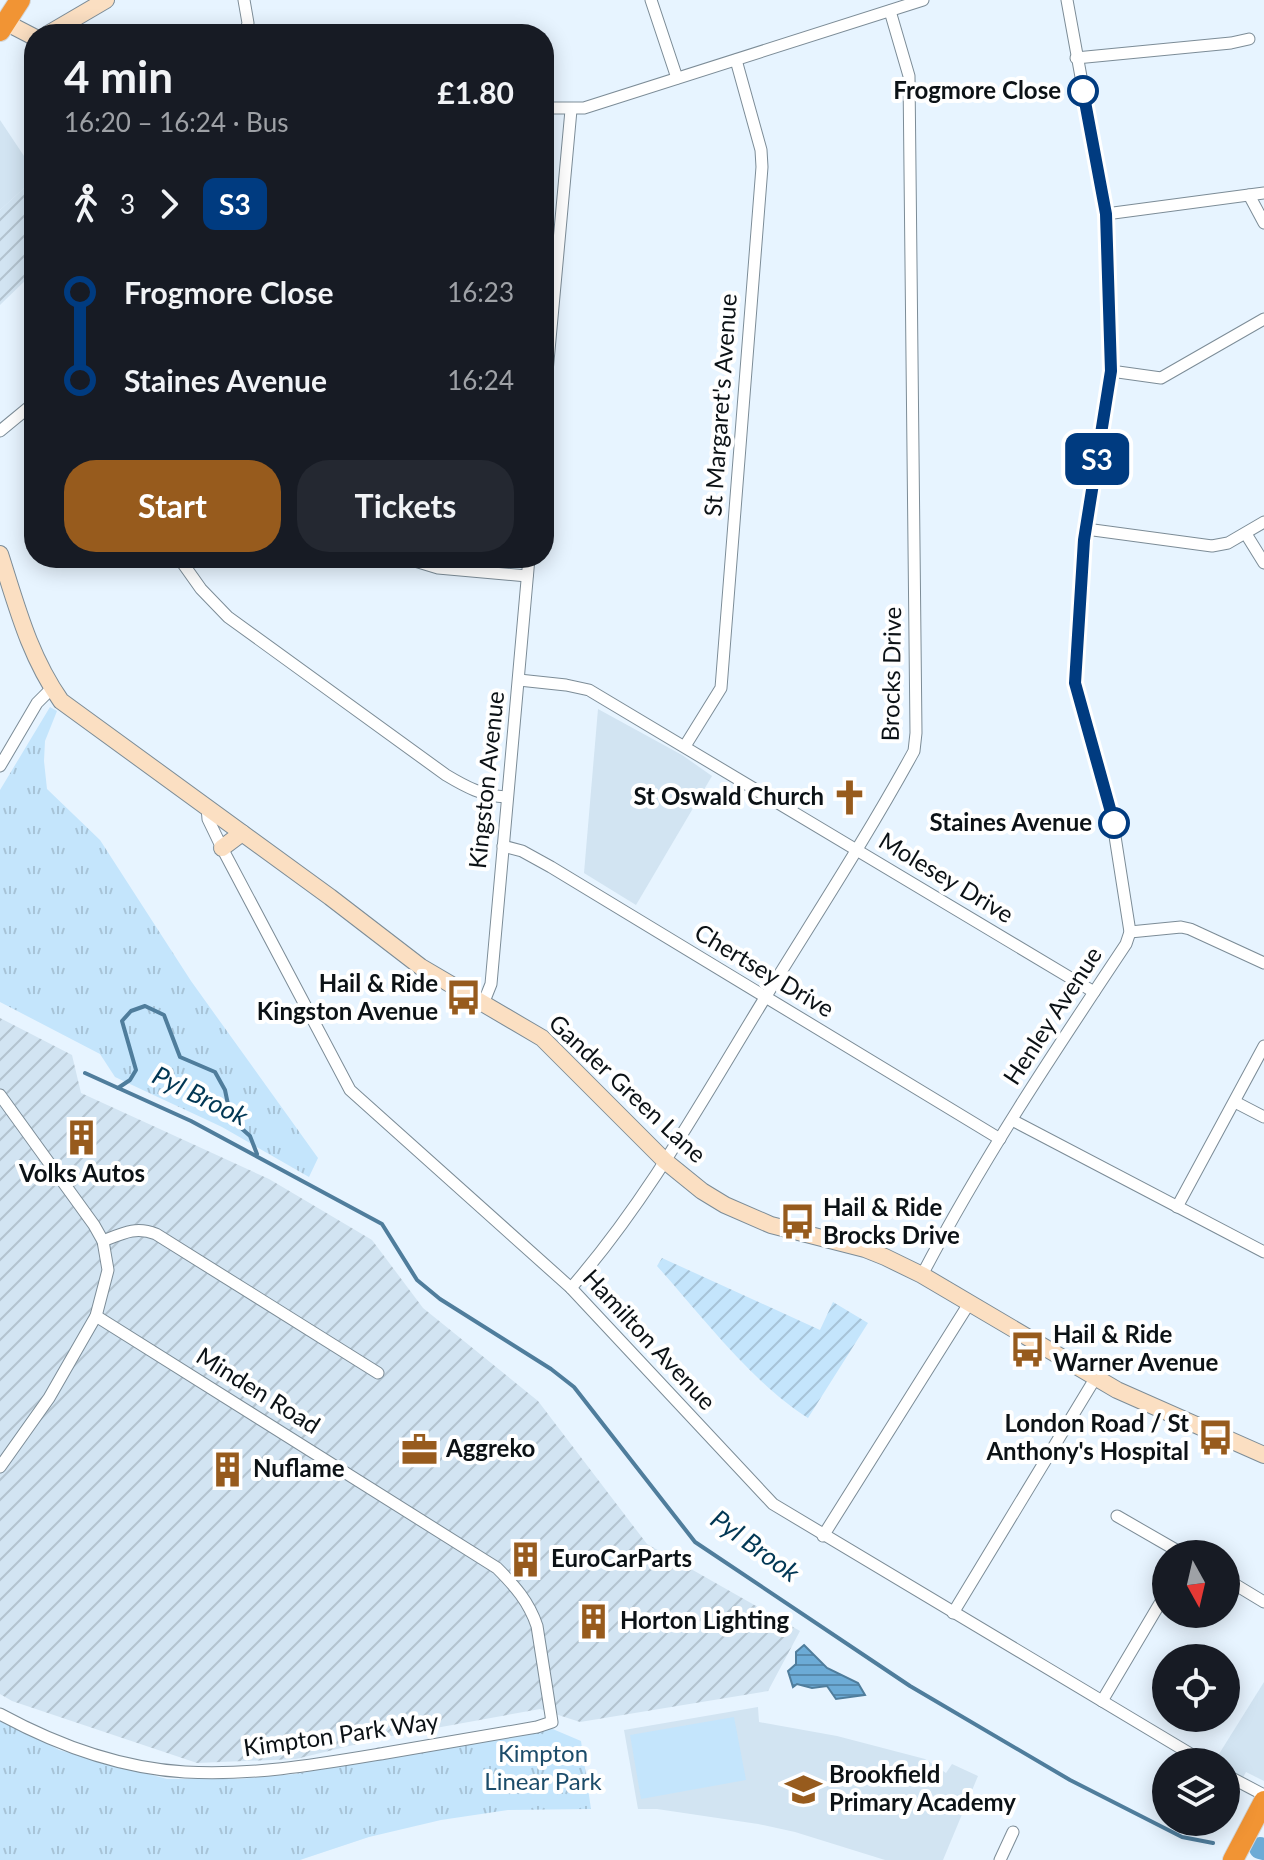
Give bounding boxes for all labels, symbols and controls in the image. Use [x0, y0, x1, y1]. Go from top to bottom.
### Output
text: 4 min [64, 50, 173, 102]
text: £1.80 [437, 74, 514, 110]
place label: Frogmore Close [893, 75, 1061, 104]
marker: Frogmore Close [1068, 76, 1098, 106]
text: 16:20 – 16:24 · Bus [64, 106, 288, 138]
icon: walk [64, 182, 108, 226]
icon: forward [147, 182, 191, 226]
text: S3 [219, 187, 251, 221]
text: 3 [120, 188, 135, 220]
text: Frogmore Close [124, 274, 334, 310]
text: 16:23 [447, 276, 514, 308]
street label: St Margaret's Avenue [697, 293, 742, 517]
text: Staines Avenue [124, 362, 327, 398]
text: 16:24 [447, 364, 514, 396]
line badge: S3 [1061, 433, 1133, 485]
text: S3 [1081, 442, 1113, 476]
button: Start [64, 460, 281, 552]
button: Tickets [297, 460, 514, 552]
street label: Brocks Drive [875, 606, 906, 741]
street label: Kingston Avenue [462, 690, 509, 870]
church icon: St Oswald Church [831, 778, 869, 816]
place label: St Oswald Church [633, 781, 824, 810]
place label: Staines Avenue [930, 807, 1092, 836]
marker: Staines Avenue [1099, 808, 1129, 838]
street label: Molesey Drive [874, 825, 1019, 928]
street label: Chertsey Drive [690, 917, 840, 1023]
street label: Henley Avenue [996, 941, 1107, 1090]
place label: Hail & Ride Kingston Avenue [257, 968, 438, 1025]
bus stop icon: Hail & Ride Kingston Avenue [445, 979, 483, 1017]
street label: Gander Green Lane [544, 1008, 713, 1168]
water label: Pyl Brook [148, 1058, 254, 1132]
building icon: Volks Autos [63, 1118, 101, 1156]
place label: Volks Autos [18, 1158, 145, 1187]
place label: Hail & Ride Brocks Drive [823, 1192, 960, 1249]
bus stop icon: Hail & Ride Brocks Drive [778, 1203, 816, 1241]
street label: Hamilton Avenue [578, 1263, 723, 1415]
place label: Hail & Ride Warner Avenue [1053, 1319, 1219, 1376]
bus stop icon: Hail & Ride Warner Avenue [1008, 1330, 1046, 1368]
street label: Minden Road [192, 1340, 326, 1439]
place label: London Road / St Anthony's Hospital [985, 1408, 1189, 1465]
bus stop icon: London Road / St Anthony's Hospital [1196, 1419, 1234, 1457]
office icon: Aggreko [401, 1430, 439, 1468]
place label: Aggreko [445, 1433, 535, 1462]
building icon: Nuflame [208, 1450, 246, 1488]
place label: Nuflame [253, 1453, 345, 1482]
water label: Pyl Brook [705, 1502, 807, 1589]
building icon: EuroCarParts [506, 1540, 544, 1578]
north arrow [1152, 1540, 1240, 1628]
map controls [1152, 1540, 1240, 1836]
place label: EuroCarParts [551, 1543, 692, 1572]
building icon: Horton Lighting [575, 1602, 613, 1640]
place label: Horton Lighting [620, 1605, 789, 1634]
button: locate [1152, 1644, 1240, 1732]
street label: Kimpton Park Way [241, 1705, 441, 1762]
park label: Kimpton Linear Park [484, 1738, 602, 1795]
button: layers [1152, 1748, 1240, 1836]
place label: Brookfield Primary Academy [829, 1759, 1016, 1816]
school or university icon: Brookfield Primary Academy [784, 1770, 822, 1808]

